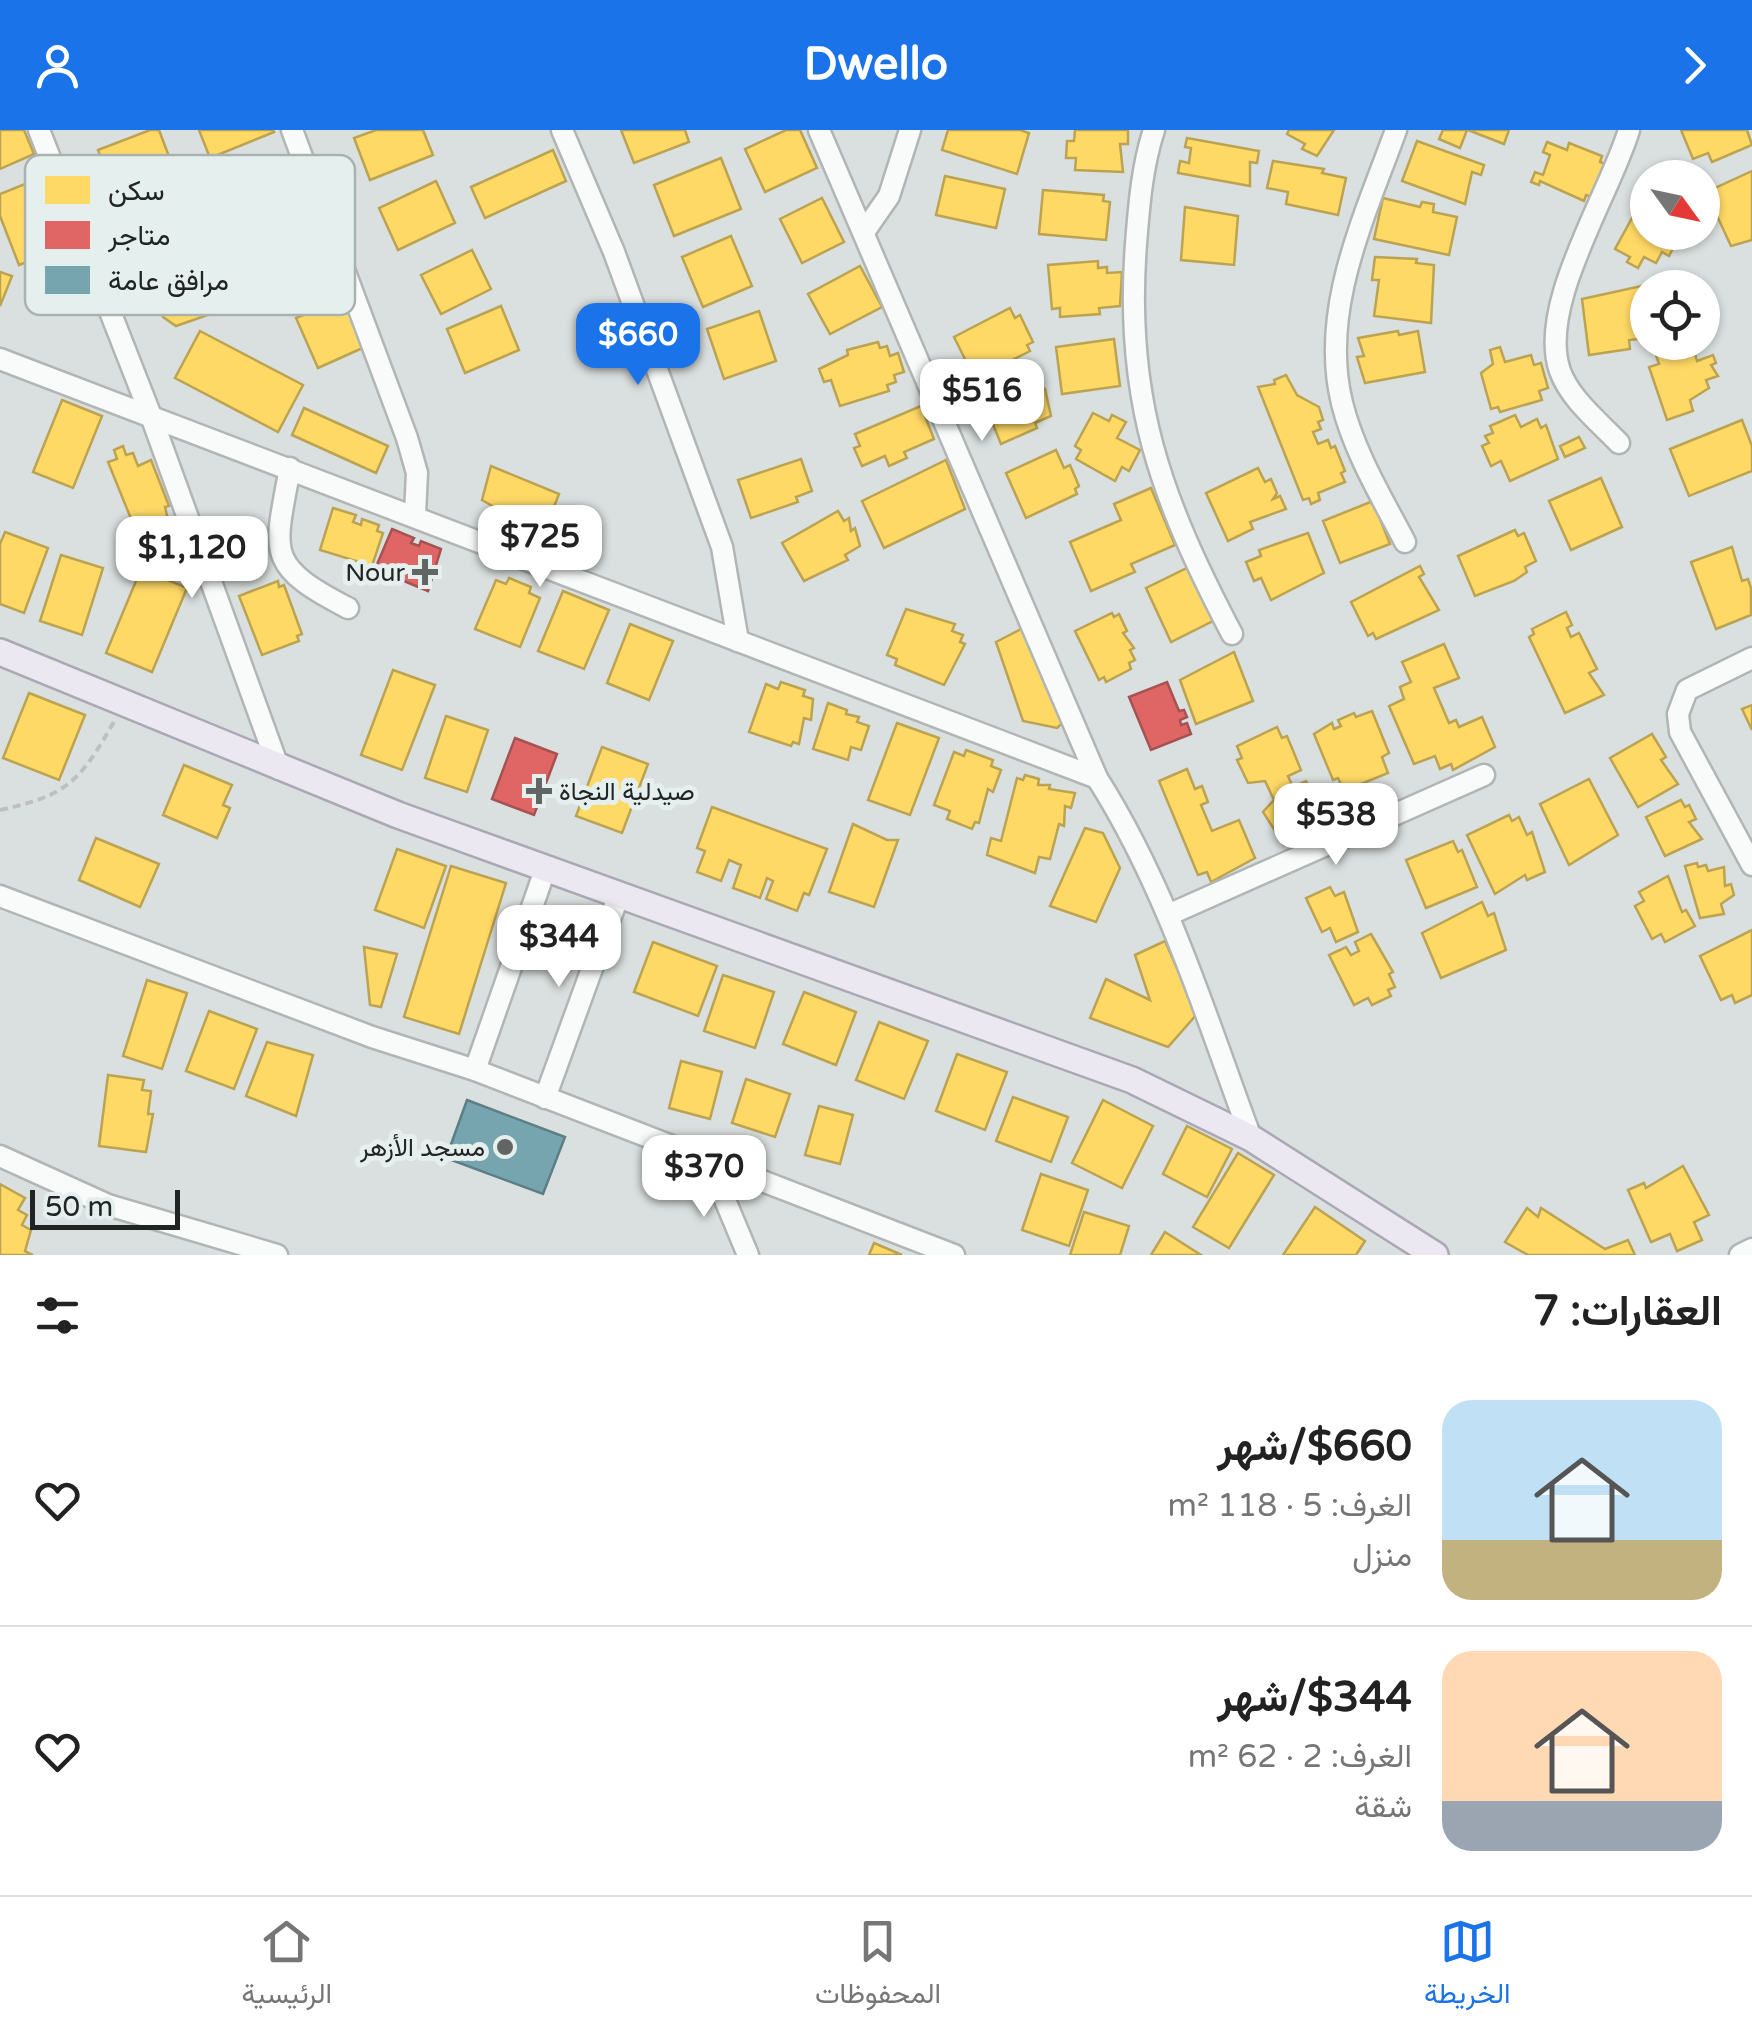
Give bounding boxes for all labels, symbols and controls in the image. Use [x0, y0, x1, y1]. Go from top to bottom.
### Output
icon: person [30, 38, 85, 93]
text: Dwello [804, 38, 948, 92]
icon: forward [1667, 38, 1722, 93]
legend [25, 155, 355, 315]
north arrow [1630, 160, 1720, 250]
map controls [1630, 160, 1720, 360]
text: سكن [108, 174, 165, 208]
text: متاجر [107, 219, 171, 253]
text: مرافق عامة [108, 264, 229, 298]
button: locate [1630, 270, 1720, 360]
pin: $660 [579, 303, 697, 388]
text: $660 [598, 316, 678, 354]
pin: $516 [923, 359, 1041, 444]
text: $516 [942, 372, 1022, 410]
pin: $725 [481, 505, 599, 590]
pin: $1,120 [111, 516, 273, 601]
text: $725 [500, 518, 580, 556]
text: $1,120 [138, 529, 246, 567]
place label: Nour [345, 558, 405, 588]
marker: Nour [414, 561, 436, 583]
place label: صيدلية النجاة [559, 777, 695, 807]
marker: صيدلية النجاة [528, 780, 550, 802]
pin: $538 [1277, 783, 1395, 868]
text: $538 [1296, 796, 1376, 834]
pin: $344 [500, 905, 618, 990]
text: $344 [519, 918, 599, 956]
place label: مسجد الأزهر [359, 1133, 485, 1163]
pin: $370 [645, 1135, 763, 1220]
marker: مسجد الأزهر [494, 1136, 516, 1158]
text: $370 [664, 1148, 744, 1186]
scale bar [30, 1185, 180, 1230]
text: 50 m [45, 1190, 113, 1224]
text: العقارات: 7 [1533, 1286, 1722, 1337]
icon: filters [30, 1288, 85, 1343]
text: $660/شهر [1217, 1421, 1412, 1472]
icon: home [1522, 1440, 1642, 1560]
icon: heart [30, 1473, 85, 1528]
text: الغرف: 5 · 118 m² [1168, 1487, 1412, 1525]
text: منزل [1352, 1537, 1412, 1575]
text: $344/شهر [1217, 1672, 1412, 1723]
icon: home [1522, 1691, 1642, 1811]
icon: heart [30, 1724, 85, 1779]
text: الغرف: 2 · 62 m² [1188, 1738, 1412, 1776]
text: شقة [1354, 1788, 1412, 1826]
tab: الرئيسية [241, 1914, 332, 2018]
tab: المحفوظات [815, 1914, 941, 2018]
tab: الخريطة [1424, 1914, 1511, 2018]

